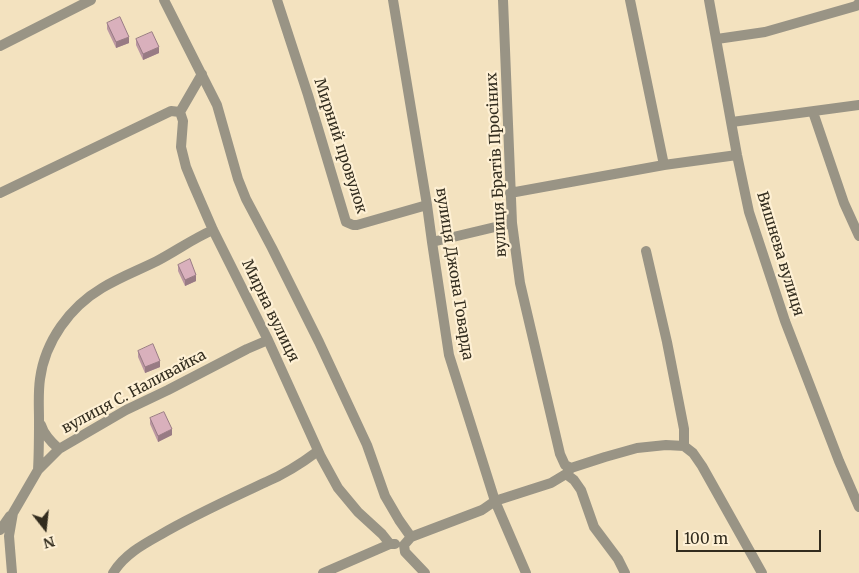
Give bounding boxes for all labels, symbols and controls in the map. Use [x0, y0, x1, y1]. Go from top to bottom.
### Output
street label: вулиця Братів Просіних [483, 72, 511, 258]
street label: Мирний провулок [310, 76, 370, 216]
street label: вулиця Джона Говарда [431, 187, 477, 361]
street label: Вишнева вулиця [753, 190, 807, 318]
street label: Мирна вулиця [237, 257, 303, 365]
street label: вулиця С. Наливайка [59, 346, 209, 438]
north arrow [20, 503, 70, 553]
scale bar [679, 520, 824, 552]
text: 100 m [684, 529, 728, 548]
text: N [41, 532, 57, 553]

